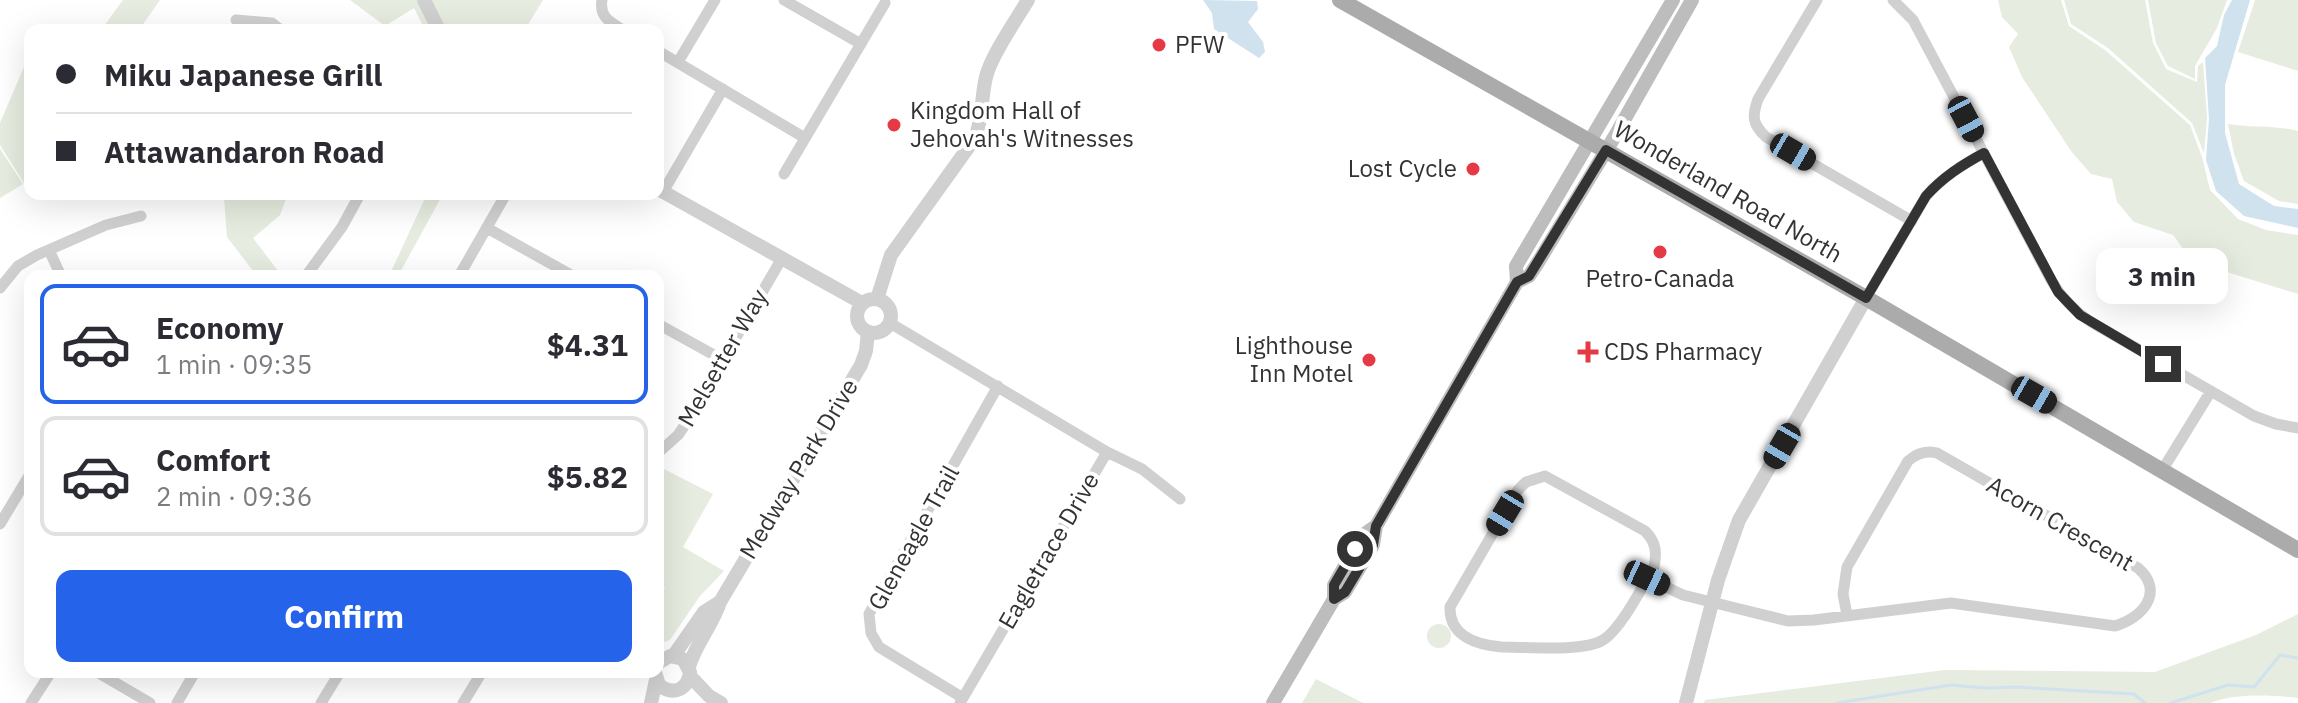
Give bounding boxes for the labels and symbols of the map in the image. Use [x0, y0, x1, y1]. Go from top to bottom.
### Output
place label: PFW [1175, 28, 1224, 60]
marker: PFW [1150, 36, 1168, 54]
car [1944, 92, 1988, 146]
place label: Kingdom Hall of Jehovah's Witnesses [910, 94, 1134, 154]
street label: Wonderland Road North [1608, 113, 1849, 270]
marker: Kingdom Hall of Jehovah's Witnesses [885, 116, 903, 134]
car [1766, 130, 1820, 174]
place label: Lost Cycle [1348, 152, 1457, 184]
marker: Lost Cycle [1464, 160, 1482, 178]
marker: Petro-Canada [1651, 243, 1669, 261]
callout: 3 min [2097, 248, 2229, 304]
place label: Petro-Canada [1586, 262, 1735, 294]
street label: Melsetter Way [670, 283, 775, 432]
place label: Lighthouse Inn Motel [1235, 329, 1353, 389]
place label: CDS Pharmacy [1604, 335, 1762, 367]
marker: CDS Pharmacy [1579, 343, 1597, 361]
route end [2145, 346, 2181, 382]
marker: Lighthouse Inn Motel [1360, 351, 1378, 369]
street label: Medway Park Drive [732, 372, 865, 565]
car [2007, 373, 2061, 417]
car [1760, 419, 1804, 473]
street label: Gleneagle Trail [860, 459, 966, 616]
street label: Eagletrace Drive [990, 466, 1106, 635]
street label: Acorn Crescent [1981, 468, 2140, 578]
car [1482, 486, 1528, 540]
route start [1337, 531, 1373, 567]
car [1620, 557, 1674, 599]

